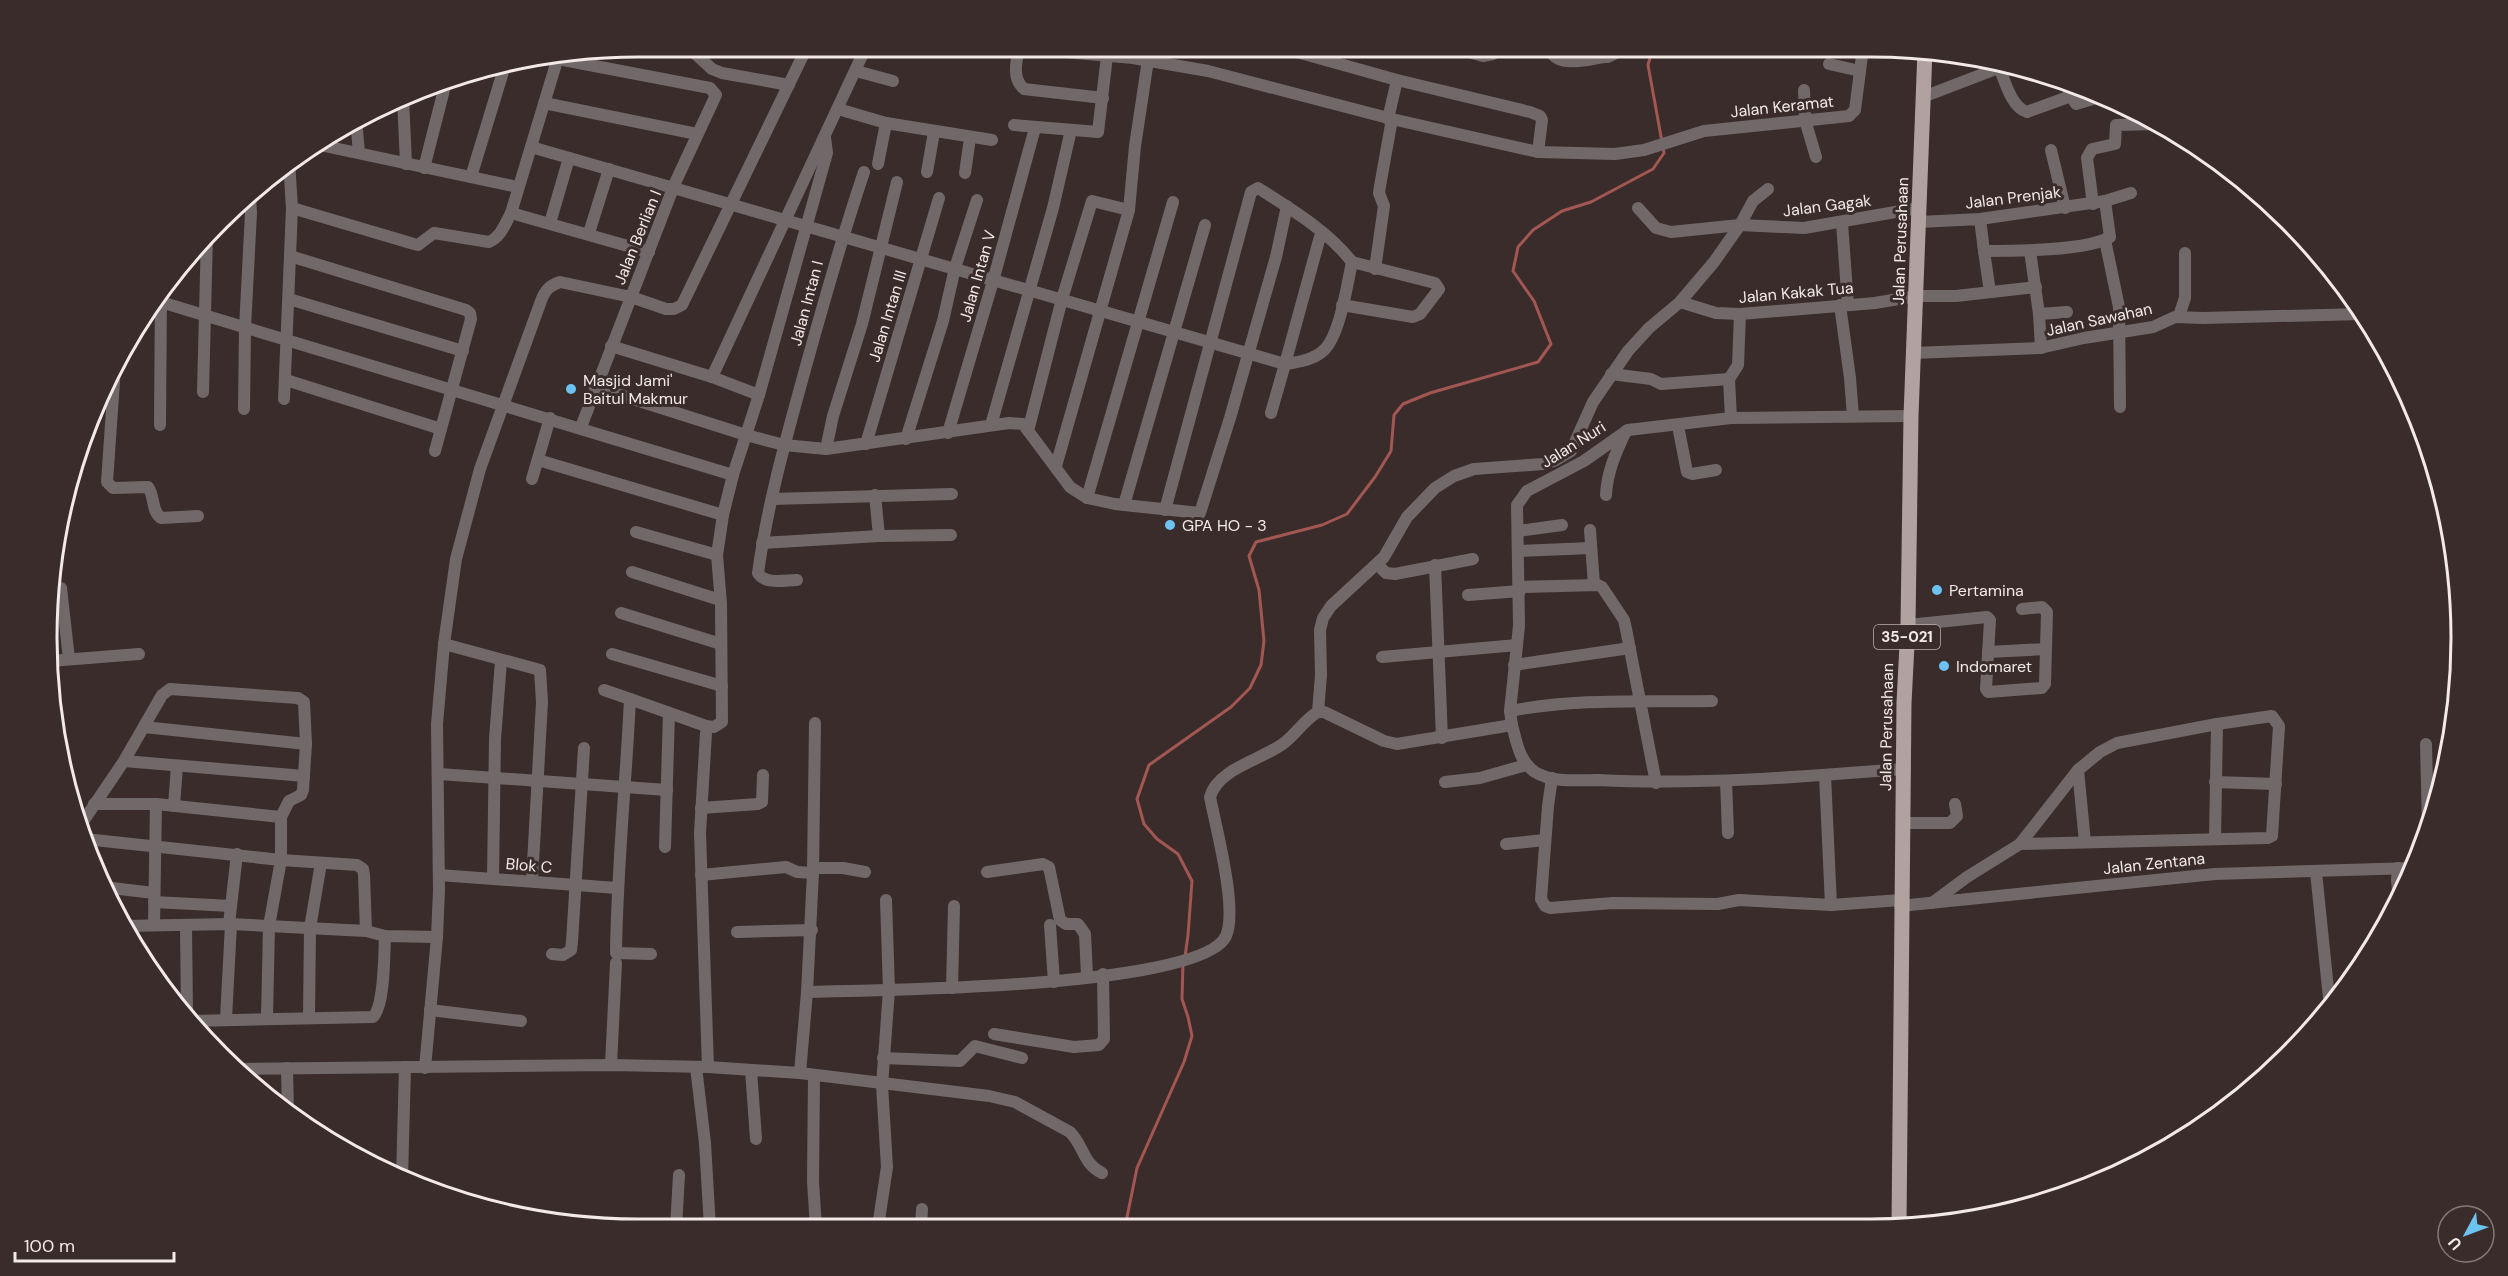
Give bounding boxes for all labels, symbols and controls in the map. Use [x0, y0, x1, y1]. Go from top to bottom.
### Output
street label: Jalan Keramat [1729, 91, 1835, 122]
street label: Jalan Perusahaan [1888, 177, 1913, 305]
street label: Jalan Prenjak [1964, 181, 2062, 214]
street label: Jalan Berlian I [609, 187, 666, 288]
street label: Jalan Gagak [1782, 190, 1872, 221]
street label: Jalan Intan V [954, 228, 1001, 324]
street label: Jalan Intan I [785, 258, 828, 348]
street label: Jalan Intan III [864, 268, 911, 365]
street label: Jalan Kakak Tua [1738, 277, 1854, 308]
street label: Jalan Sawahan [2044, 298, 2154, 341]
place label: Masjid Jami' Baitul Makmur [583, 370, 688, 409]
marker: Masjid Jami' Baitul Makmur [564, 382, 578, 396]
street label: Jalan Nuri [1537, 416, 1610, 473]
place label: GPA HO - 3 [1182, 515, 1267, 536]
marker: GPA HO - 3 [1163, 518, 1177, 532]
place label: Pertamina [1949, 580, 2024, 601]
marker: Pertamina [1930, 583, 1944, 597]
road number: 35-021 [1874, 625, 1940, 649]
place label: Indomaret [1956, 656, 2032, 677]
marker: Indomaret [1937, 659, 1951, 673]
street label: Jalan Perusahaan [1875, 663, 1898, 791]
street label: Jalan Zentana [2102, 848, 2206, 879]
street label: Blok C [505, 853, 553, 878]
north arrow [2436, 1204, 2496, 1264]
scale bar [15, 1225, 174, 1263]
text: U [2444, 1232, 2467, 1255]
text: 100 m [24, 1234, 75, 1258]

